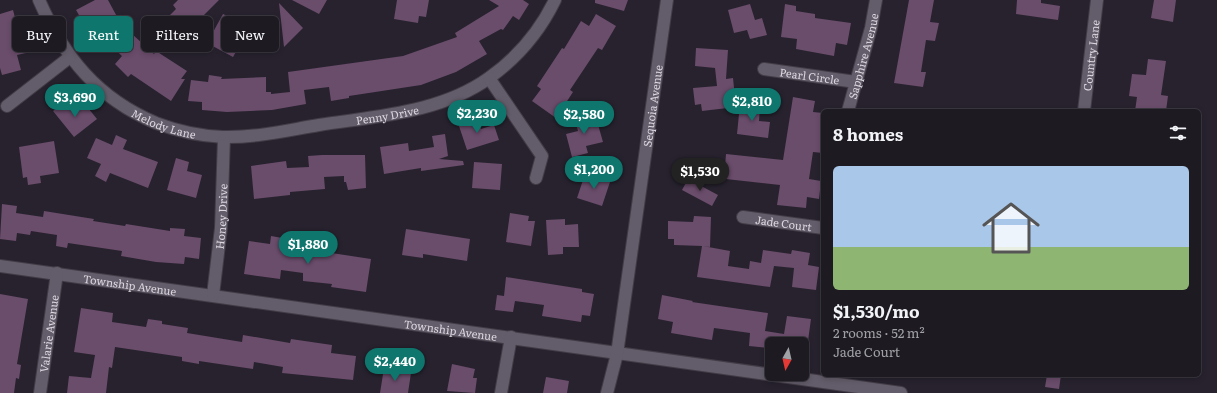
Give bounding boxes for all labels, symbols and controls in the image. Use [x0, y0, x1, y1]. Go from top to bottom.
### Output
street label: Sapphire Avenue [844, 12, 882, 101]
chip: Buy [12, 16, 66, 52]
chip: Rent [74, 16, 133, 52]
chip: Filters [141, 16, 213, 52]
chip: New [221, 16, 279, 52]
street label: Country Lane [1078, 19, 1103, 92]
street label: Sequoia Avenue [638, 63, 666, 148]
street label: Pearl Circle [779, 63, 841, 88]
pin: $3,690 [42, 84, 108, 118]
text: $3,690 [54, 87, 96, 106]
pin: $2,810 [719, 88, 785, 122]
text: $2,810 [732, 91, 772, 110]
pin: $2,230 [444, 100, 510, 134]
street label: Penny Drive [355, 101, 421, 128]
pin: $2,580 [551, 101, 617, 135]
text: $2,230 [456, 103, 498, 122]
text: $2,580 [563, 104, 605, 123]
street label: Melody Lane [129, 105, 197, 142]
text: 8 homes [833, 121, 903, 146]
icon: filters [1167, 122, 1189, 144]
pin: $1,200 [561, 156, 627, 190]
pin: $1,530 [667, 158, 733, 192]
text: $1,200 [574, 159, 614, 178]
text: $1,530 [680, 161, 720, 180]
street label: Honey Drive [211, 183, 230, 250]
icon: home [975, 192, 1047, 264]
street label: Jade Court [754, 211, 813, 234]
pin: $1,880 [275, 231, 341, 265]
text: $1,880 [288, 234, 328, 253]
street label: Township Avenue [82, 270, 178, 299]
street label: Valarie Avenue [35, 293, 62, 373]
text: $1,530/mo [833, 298, 920, 323]
street label: Township Avenue [403, 315, 498, 344]
text: 2 rooms · 52 m² [833, 323, 925, 342]
north arrow [765, 337, 809, 381]
map controls [765, 337, 809, 381]
text: Jade Court [833, 342, 900, 361]
pin: $2,440 [362, 348, 428, 382]
text: $2,440 [374, 351, 416, 370]

